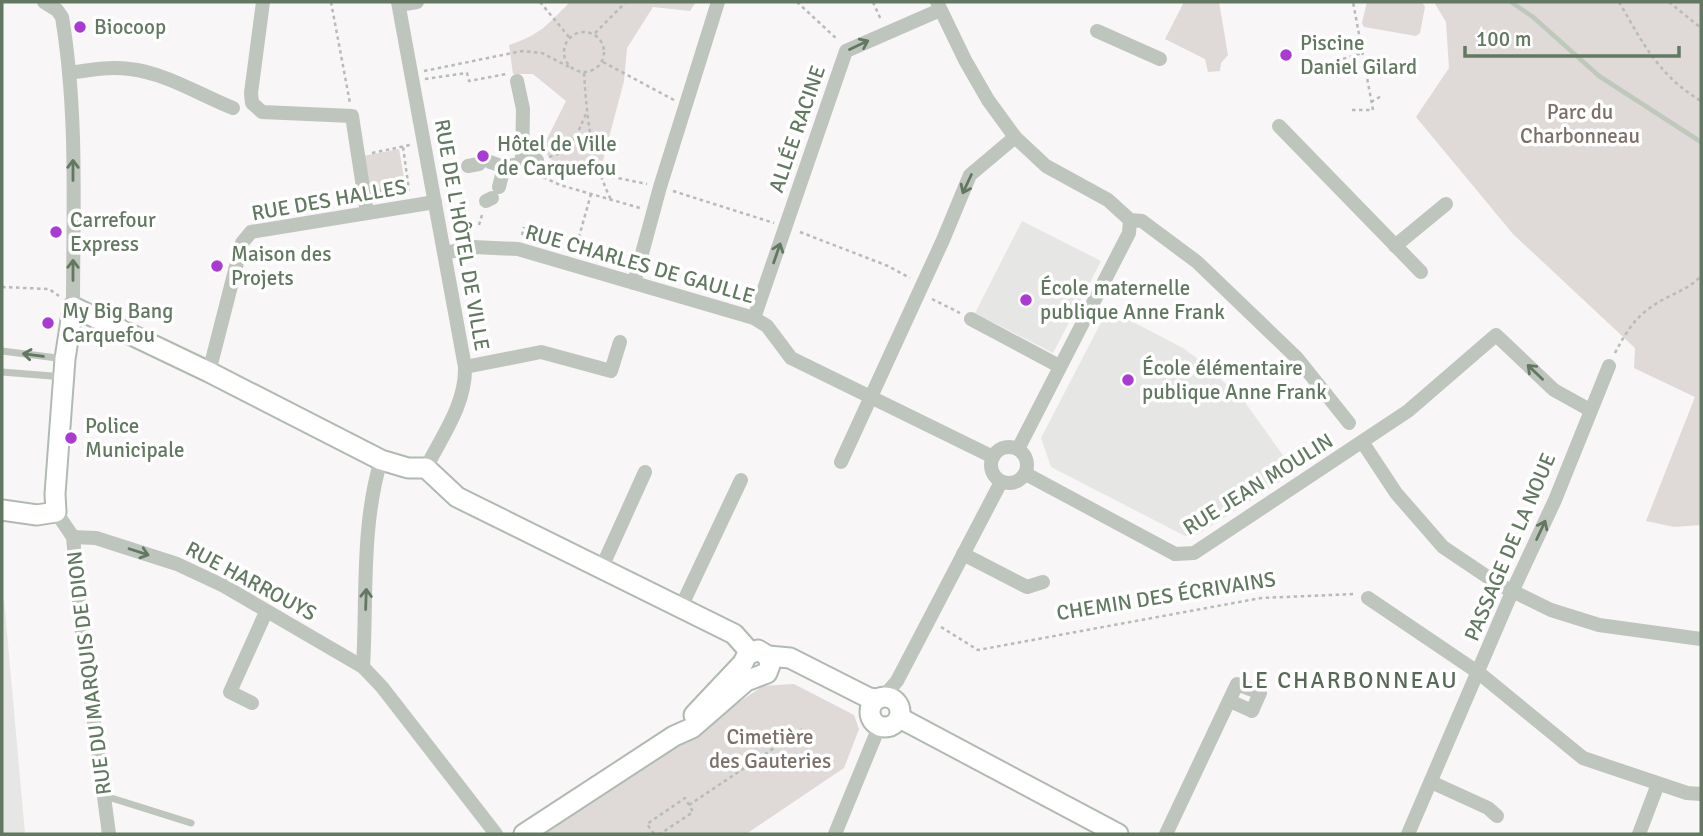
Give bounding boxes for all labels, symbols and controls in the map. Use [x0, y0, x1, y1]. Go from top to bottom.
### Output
place label: Biocoop [94, 14, 166, 40]
scale bar [1465, 14, 1678, 58]
marker: Biocoop [72, 19, 88, 35]
text: 100 m [1476, 26, 1531, 52]
place label: Piscine Daniel Gilard [1300, 30, 1417, 80]
one-way arrow [848, 38, 869, 52]
marker: Piscine Daniel Gilard [1278, 47, 1294, 63]
street label: ALLÉE RACINE [763, 62, 831, 196]
park label: Parc du Charbonneau [1520, 99, 1640, 149]
street label: RUE DE L'HÔTEL DE VILLE [429, 117, 495, 353]
place label: Hôtel de Ville de Carquefou [497, 131, 617, 181]
marker: Hôtel de Ville de Carquefou [475, 148, 491, 164]
one-way arrow [66, 159, 80, 182]
one-way arrow [960, 173, 973, 194]
street label: RUE DES HALLES [250, 174, 408, 226]
place label: Carrefour Express [70, 207, 156, 257]
street label: RUE CHARLES DE GAULLE [522, 219, 758, 309]
marker: Carrefour Express [48, 224, 64, 240]
place label: Maison des Projets [231, 241, 331, 291]
one-way arrow [772, 243, 784, 265]
marker: Maison des Projets [209, 258, 225, 274]
one-way arrow [66, 259, 80, 282]
place label: École maternelle publique Anne Frank [1040, 275, 1225, 325]
marker: École maternelle publique Anne Frank [1018, 292, 1034, 308]
place label: My Big Bang Carquefou [62, 298, 173, 348]
marker: My Big Bang Carquefou [40, 315, 56, 331]
one-way arrow [23, 348, 45, 361]
place label: École élémentaire publique Anne Frank [1142, 355, 1327, 405]
one-way arrow [1527, 363, 1544, 380]
marker: École élémentaire publique Anne Frank [1120, 372, 1136, 388]
place label: Police Municipale [85, 413, 185, 463]
street label: RUE JEAN MOULIN [1178, 427, 1338, 541]
marker: Police Municipale [63, 430, 79, 446]
street label: PASSAGE DE LA NOUE [1459, 449, 1561, 645]
one-way arrow [1535, 520, 1548, 541]
street label: RUE HARROUYS [181, 536, 321, 626]
one-way arrow [128, 547, 150, 559]
street label: RUE DU MARQUIS DE DION [61, 550, 117, 796]
street label: CHEMIN DES ÉCRIVAINS [1055, 566, 1277, 626]
one-way arrow [359, 588, 372, 611]
district label: LE CHARBONNEAU [1241, 666, 1459, 695]
park label: Cimetière des Gauteries [709, 724, 831, 774]

